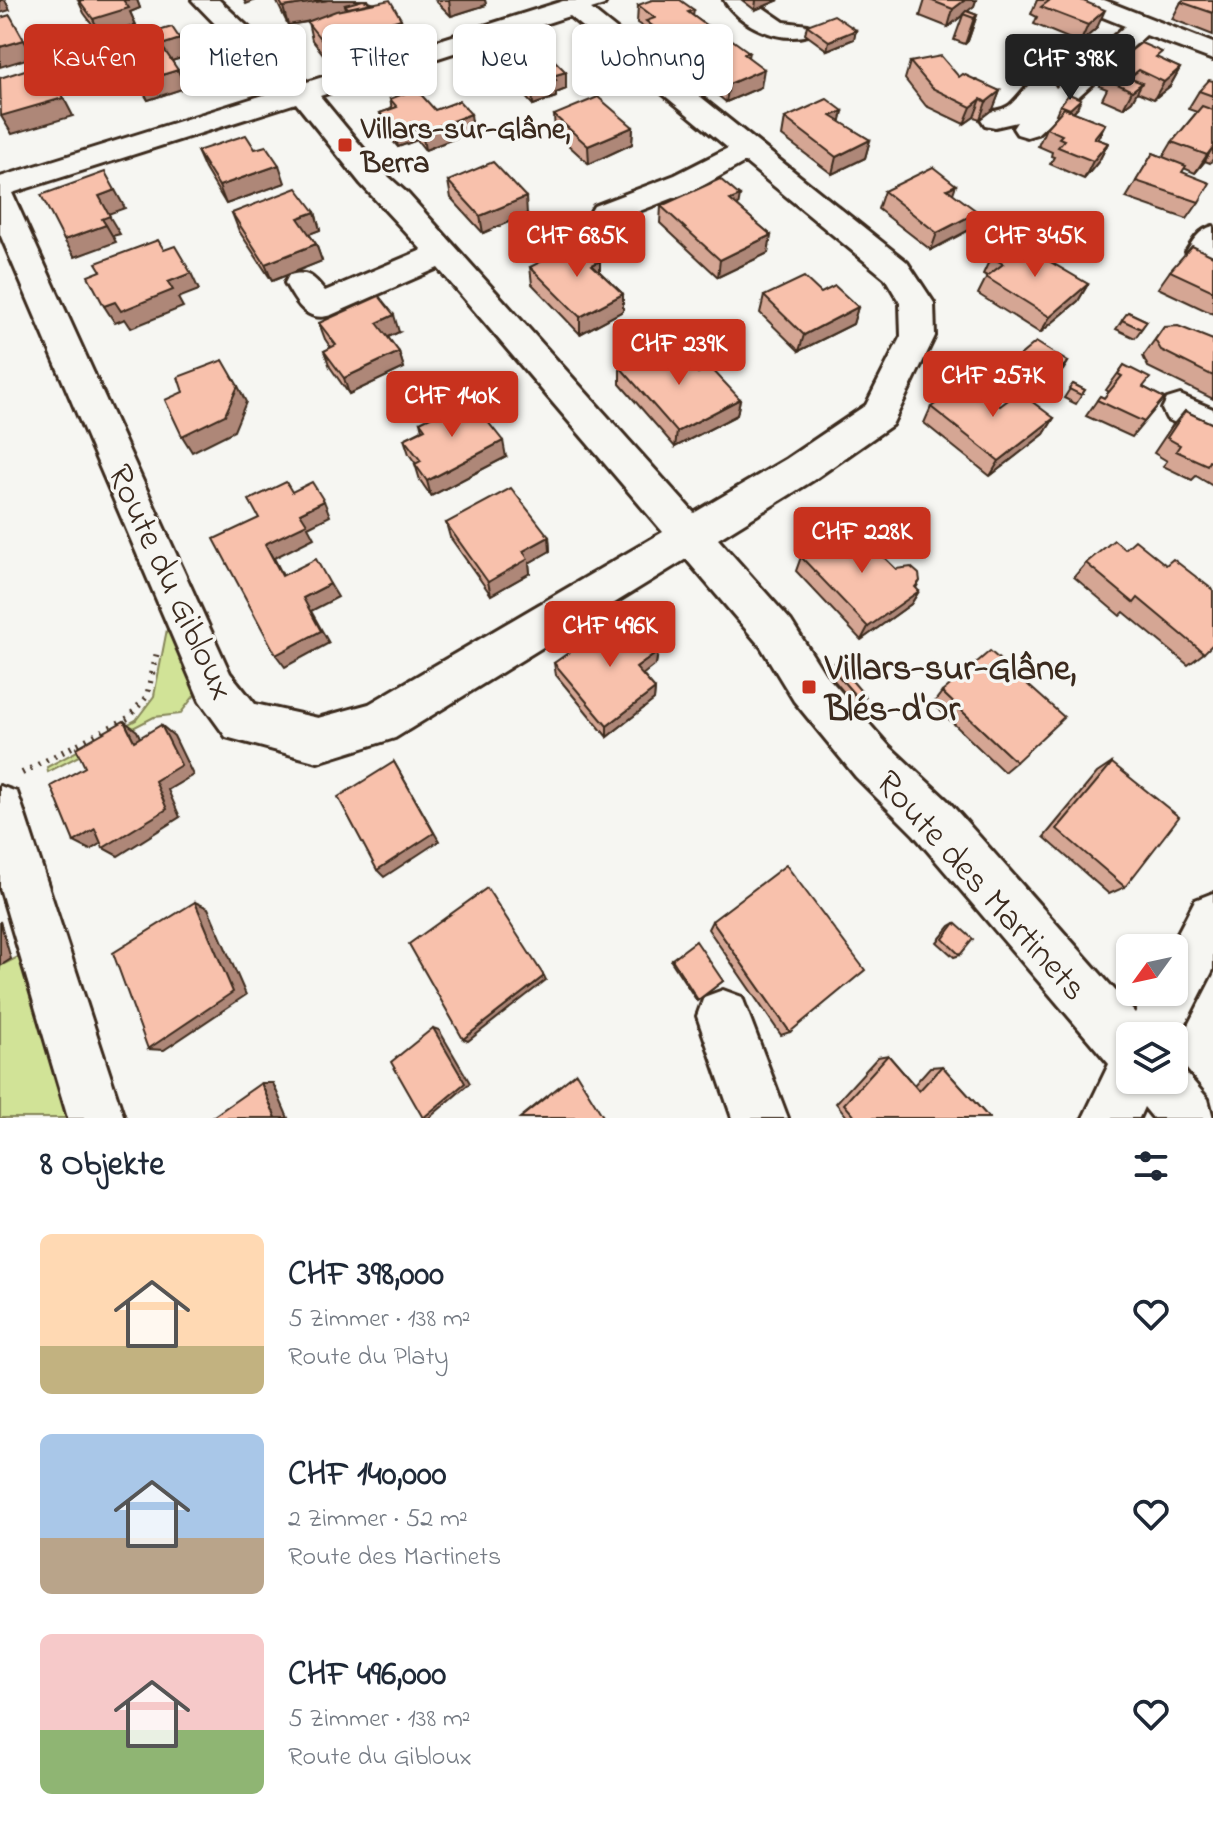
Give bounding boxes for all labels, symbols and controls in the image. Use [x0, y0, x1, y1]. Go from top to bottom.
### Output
chip: Kaufen [24, 24, 164, 96]
chip: Mieten [180, 24, 306, 96]
chip: Filter [322, 24, 437, 96]
chip: Neu [453, 24, 556, 96]
chip: Wohnung [572, 24, 733, 96]
pin: CHF 398K [987, 34, 1153, 102]
text: CHF 398K [1023, 41, 1117, 79]
place label: Villars-sur-Glâne, Berra [359, 109, 570, 187]
marker: Villars-sur-Glâne, Berra [336, 136, 354, 154]
pin: CHF 685K [494, 211, 660, 279]
pin: CHF 345K [952, 211, 1118, 279]
text: CHF 685K [526, 218, 628, 256]
text: CHF 345K [984, 218, 1086, 256]
pin: CHF 239K [596, 319, 762, 387]
text: CHF 239K [631, 326, 727, 364]
pin: CHF 257K [910, 351, 1076, 419]
text: CHF 257K [941, 358, 1045, 396]
pin: CHF 140K [369, 371, 535, 439]
text: CHF 140K [404, 378, 500, 416]
street label: Route du Gibloux [91, 456, 247, 709]
pin: CHF 228K [779, 507, 945, 575]
text: CHF 228K [812, 514, 912, 552]
pin: CHF 496K [527, 601, 693, 669]
text: CHF 496K [562, 608, 658, 646]
place label: Villars-sur-Glâne, Blés-d'Or [823, 644, 1076, 738]
marker: Villars-sur-Glâne, Blés-d'Or [800, 678, 818, 696]
street label: Route des Martinets [861, 760, 1098, 1014]
north arrow [1116, 934, 1188, 1006]
map controls [1116, 934, 1188, 1094]
button: layers [1116, 1022, 1188, 1094]
text: 8 Objekte [40, 1141, 164, 1191]
icon: filters [1129, 1144, 1173, 1188]
text: CHF 398,000 [288, 1251, 444, 1301]
icon: home [104, 1266, 200, 1362]
icon: heart [1129, 1292, 1173, 1336]
text: 5 Zimmer · 138 m² [288, 1301, 471, 1339]
text: Route du Platy [288, 1339, 449, 1377]
text: CHF 140,000 [288, 1451, 446, 1501]
icon: home [104, 1466, 200, 1562]
icon: heart [1129, 1492, 1173, 1536]
text: 2 Zimmer · 52 m² [288, 1501, 468, 1539]
text: Route des Martinets [288, 1539, 501, 1577]
text: CHF 496,000 [288, 1651, 446, 1701]
icon: home [104, 1666, 200, 1762]
icon: heart [1129, 1692, 1173, 1736]
text: 5 Zimmer · 138 m² [288, 1701, 471, 1739]
text: Route du Gibloux [288, 1739, 472, 1777]

